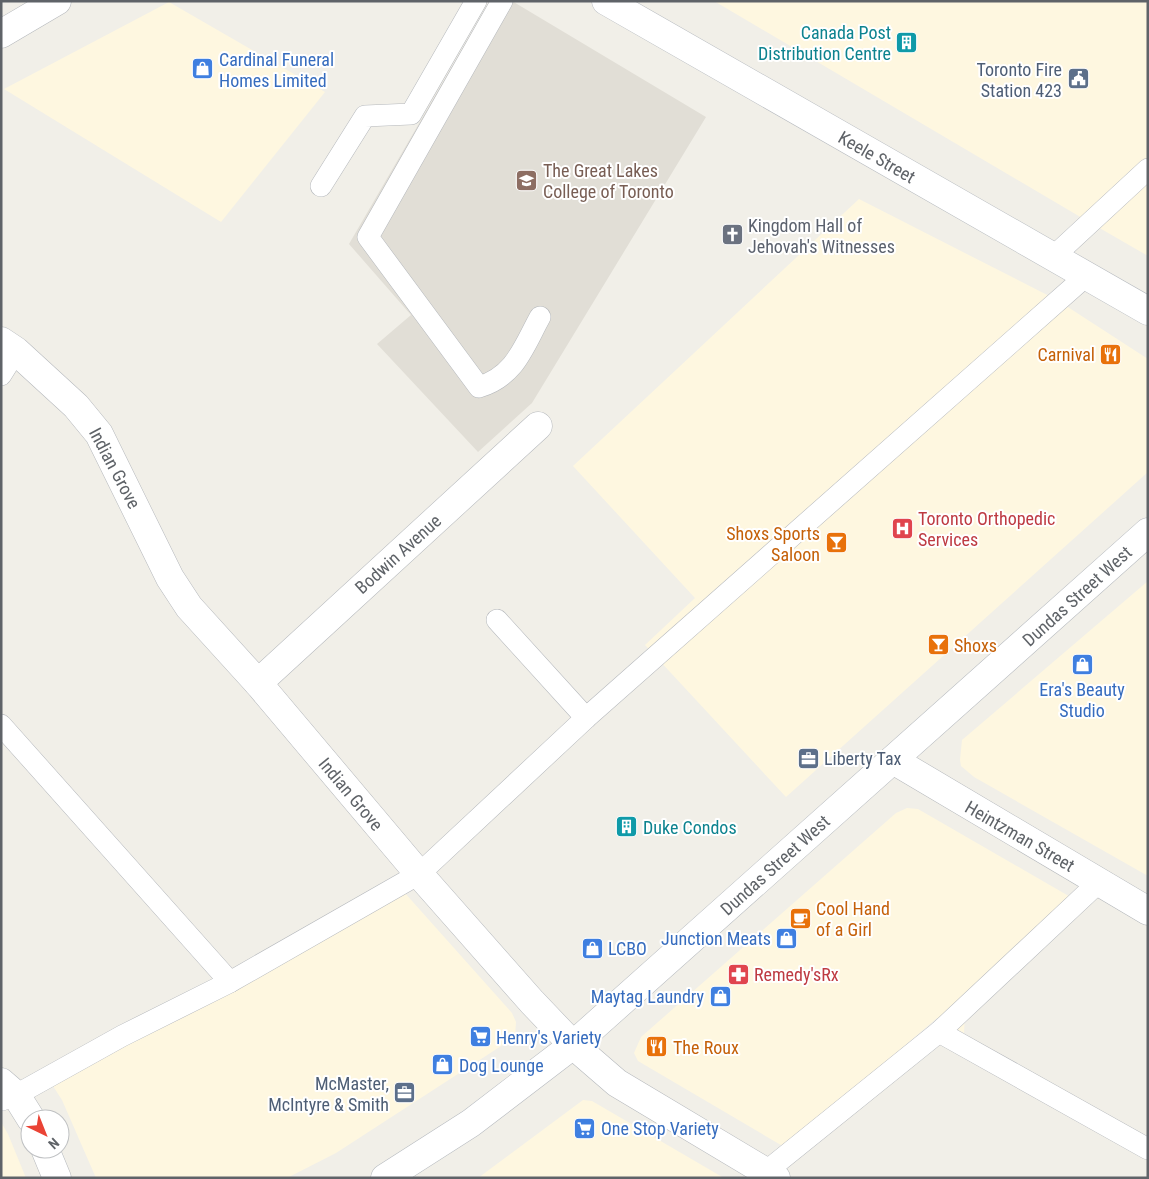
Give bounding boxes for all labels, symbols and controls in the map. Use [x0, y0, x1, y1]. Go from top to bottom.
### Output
place label: Canada Post Distribution Centre [758, 22, 891, 64]
building icon: Canada Post Distribution Centre [895, 30, 919, 54]
place label: Cardinal Funeral Homes Limited [219, 49, 334, 91]
shop icon: Cardinal Funeral Homes Limited [191, 57, 215, 81]
place label: Toronto Fire Station 423 [977, 59, 1062, 101]
public building icon: Toronto Fire Station 423 [1066, 67, 1090, 91]
street label: Keele Street [835, 127, 919, 187]
place label: The Great Lakes College of Toronto [543, 160, 674, 202]
school or university icon: The Great Lakes College of Toronto [515, 168, 539, 192]
place label: Kingdom Hall of Jehovah's Witnesses [748, 215, 895, 257]
church icon: Kingdom Hall of Jehovah's Witnesses [720, 223, 744, 247]
restaurant icon: Carnival [1099, 342, 1123, 366]
place label: Carnival [1038, 344, 1095, 365]
street label: Indian Grove [85, 424, 145, 512]
place label: Toronto Orthopedic Services [918, 508, 1055, 550]
street label: Bodwin Avenue [351, 510, 445, 598]
hospital icon: Toronto Orthopedic Services [890, 516, 914, 540]
place label: Shoxs Sports Saloon [726, 523, 820, 565]
bar icon: Shoxs Sports Saloon [824, 531, 848, 555]
street label: Dundas Street West [1018, 542, 1136, 650]
bar icon: Shoxs [926, 633, 950, 657]
place label: Shoxs [954, 635, 997, 656]
shop icon: Era's Beauty Studio [1070, 652, 1094, 676]
place label: Era's Beauty Studio [1039, 679, 1125, 721]
office icon: Liberty Tax [796, 746, 820, 770]
place label: Liberty Tax [824, 748, 902, 769]
street label: Indian Grove [314, 753, 388, 835]
street label: Heintzman Street [962, 796, 1078, 876]
street label: Dundas Street West [716, 811, 834, 919]
building icon: Duke Condos [615, 815, 639, 839]
place label: Duke Condos [643, 817, 737, 838]
place label: Cool Hand of a Girl [816, 898, 890, 940]
cafe icon: Cool Hand of a Girl [788, 906, 812, 930]
shop icon: Junction Meats [775, 926, 799, 950]
place label: Junction Meats [661, 928, 771, 949]
shop icon: LCBO [580, 936, 604, 960]
place label: LCBO [608, 938, 647, 959]
pharmacy icon: Remedy'sRx [726, 962, 750, 986]
place label: Remedy'sRx [754, 964, 839, 985]
shop icon: Maytag Laundry [708, 984, 732, 1008]
place label: Maytag Laundry [591, 986, 704, 1007]
supermarket icon: Henry's Variety [468, 1025, 492, 1049]
place label: Henry's Variety [496, 1027, 602, 1048]
restaurant icon: The Roux [645, 1035, 669, 1059]
place label: The Roux [673, 1037, 739, 1058]
shop icon: Dog Lounge [431, 1053, 455, 1077]
place label: Dog Lounge [459, 1055, 544, 1076]
place label: McMaster, McIntyre & Smith [268, 1073, 389, 1115]
office icon: McMaster, McIntyre & Smith [393, 1081, 417, 1105]
north arrow [20, 1109, 70, 1159]
supermarket icon: One Stop Variety [573, 1116, 597, 1140]
place label: One Stop Variety [601, 1118, 719, 1139]
text: N [45, 1135, 62, 1152]

